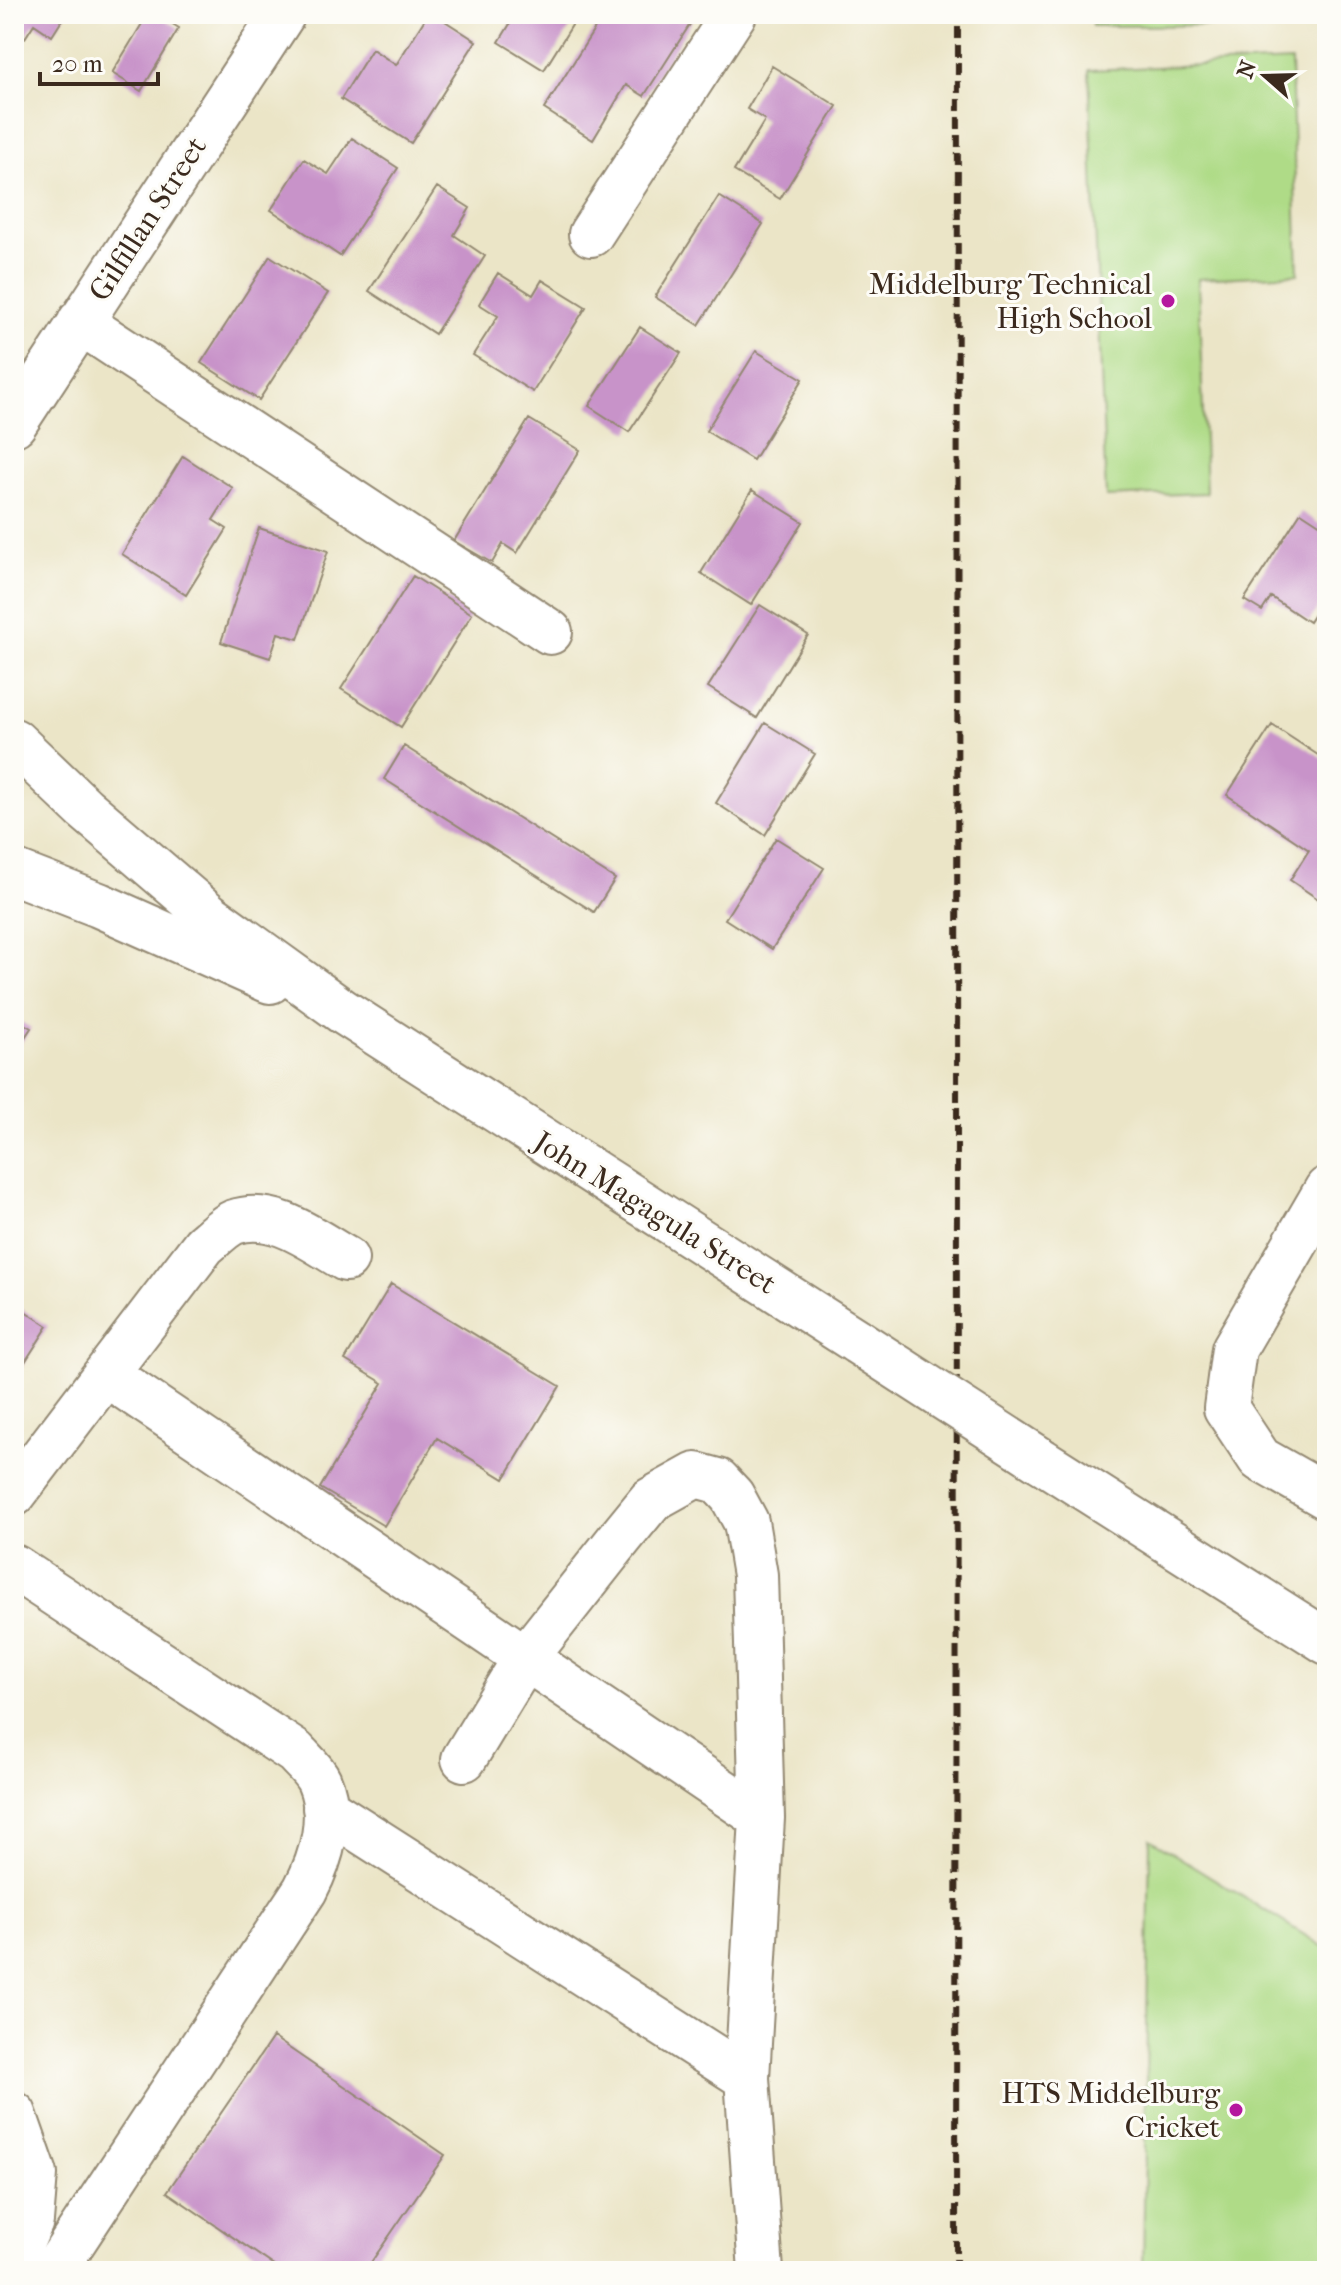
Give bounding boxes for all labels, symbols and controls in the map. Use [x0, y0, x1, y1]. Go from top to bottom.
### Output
scale bar [40, 36, 158, 86]
north arrow [1225, 36, 1305, 116]
text: 20 m [52, 50, 103, 78]
text: N [1232, 57, 1262, 82]
street label: Gilfillan Street [82, 130, 214, 308]
place label: Middelburg Technical High School [869, 267, 1152, 336]
marker: Middelburg Technical High School [1159, 292, 1177, 310]
street label: John Magagula Street [526, 1123, 783, 1302]
place label: HTS Middelburg Cricket [1001, 2076, 1221, 2145]
marker: HTS Middelburg Cricket [1227, 2101, 1245, 2119]

